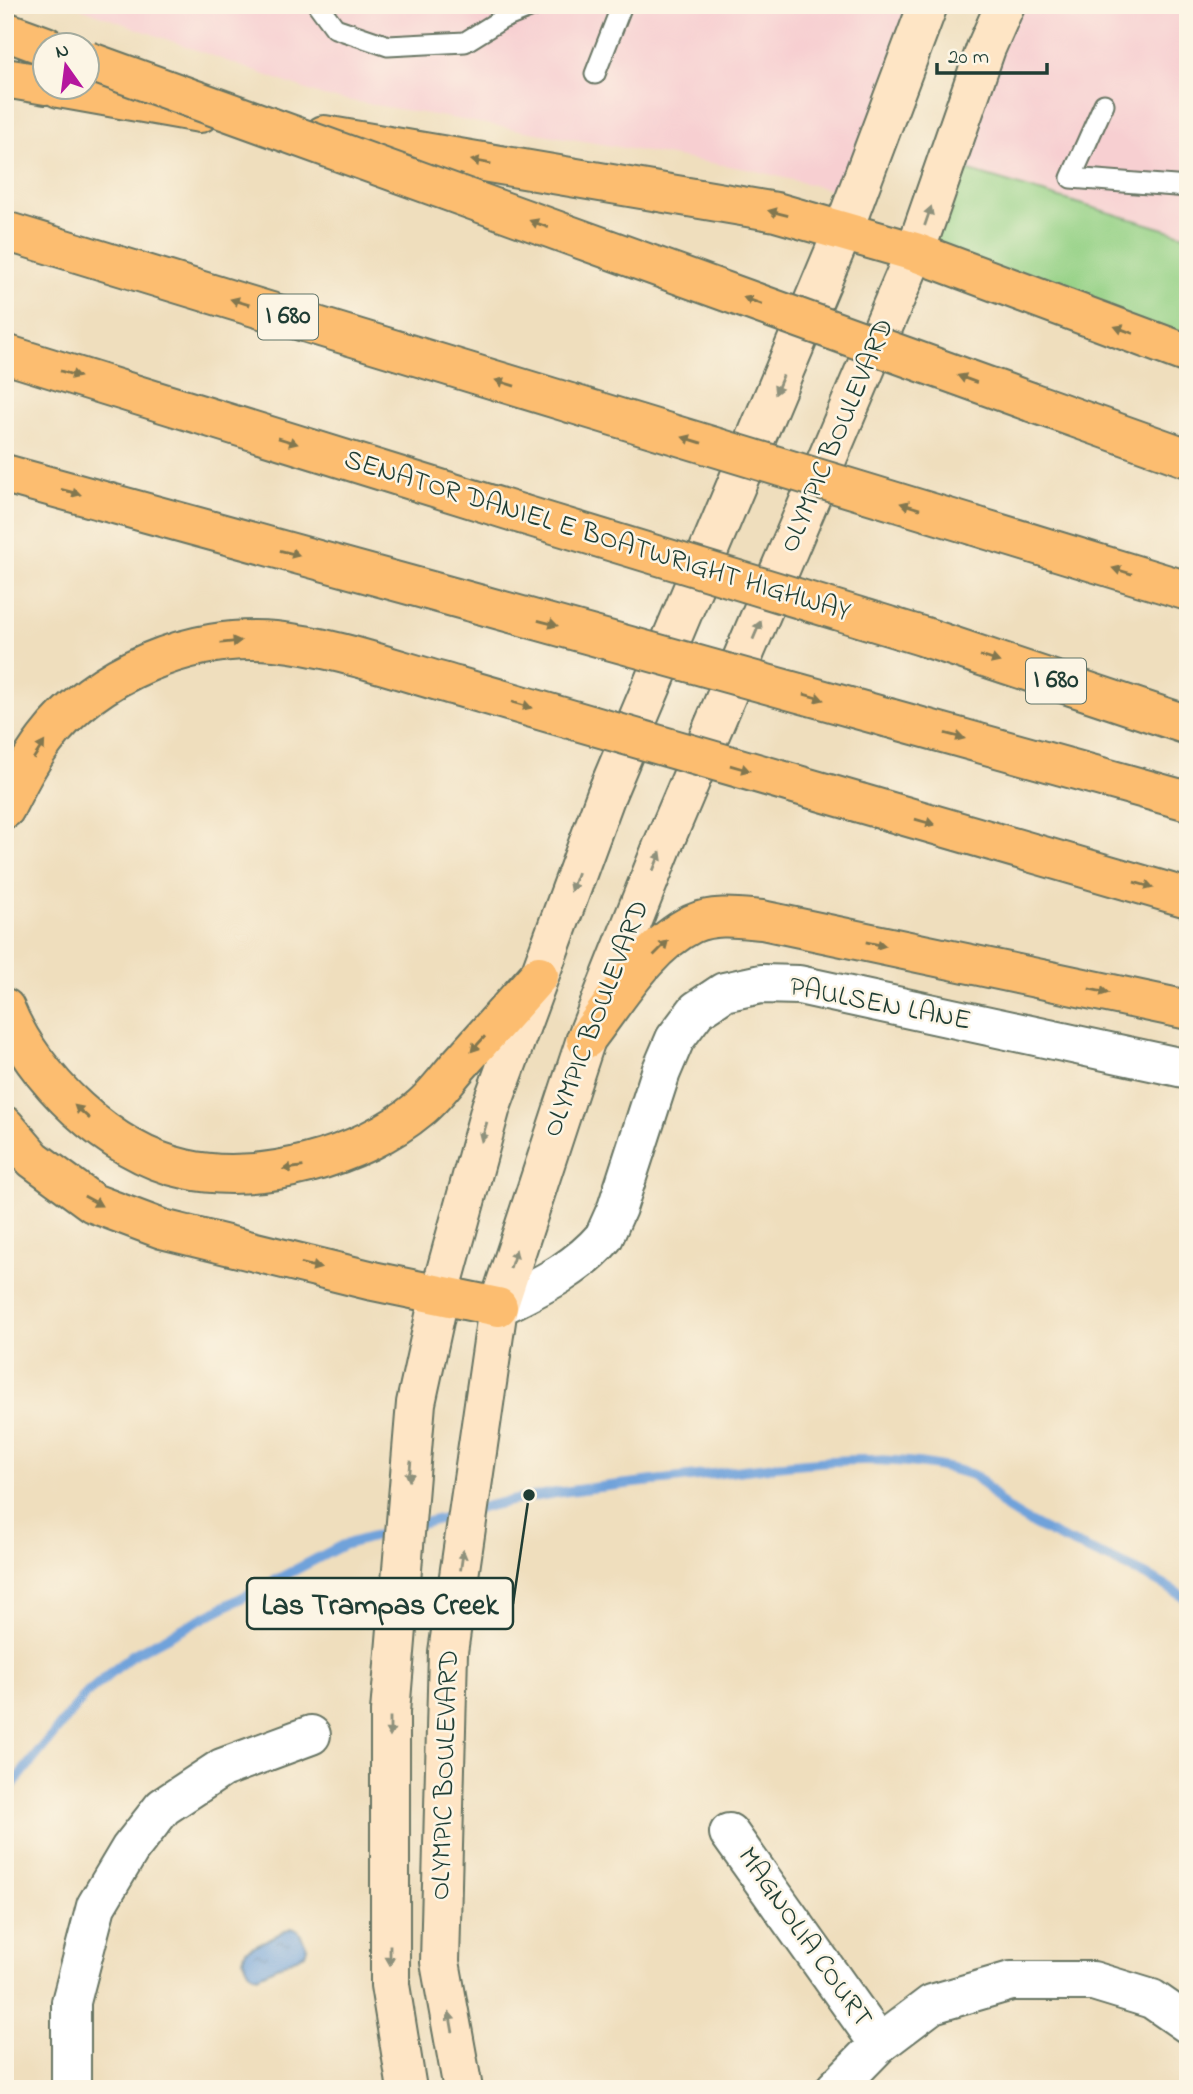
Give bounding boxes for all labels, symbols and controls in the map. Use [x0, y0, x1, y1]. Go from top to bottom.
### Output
north arrow [32, 32, 102, 102]
scale bar [937, 32, 1048, 76]
text: N [53, 37, 72, 67]
text: 20 m [948, 43, 989, 73]
one-way arrow [470, 156, 492, 167]
one-way arrow [923, 205, 934, 226]
one-way arrow [767, 207, 789, 218]
one-way arrow [528, 218, 549, 229]
road number: I 680 [258, 294, 318, 340]
one-way arrow [742, 296, 763, 307]
one-way arrow [230, 297, 251, 307]
street label: OLYMPIC BOULEVARD [770, 313, 906, 559]
one-way arrow [1113, 324, 1134, 335]
one-way arrow [60, 369, 81, 380]
one-way arrow [956, 373, 977, 384]
one-way arrow [773, 374, 784, 395]
one-way arrow [494, 377, 515, 387]
one-way arrow [681, 434, 702, 444]
one-way arrow [277, 437, 298, 447]
street label: SENATOR DANIEL E BOATWRIGHT HIGHWAY [339, 440, 855, 634]
one-way arrow [60, 487, 82, 498]
one-way arrow [899, 500, 920, 510]
one-way arrow [280, 548, 301, 558]
one-way arrow [1112, 565, 1133, 575]
one-way arrow [538, 619, 559, 629]
one-way arrow [751, 619, 762, 640]
one-way arrow [220, 637, 242, 648]
one-way arrow [979, 654, 1000, 665]
road number: I 680 [1026, 659, 1086, 704]
one-way arrow [804, 692, 826, 703]
one-way arrow [511, 700, 533, 711]
one-way arrow [944, 731, 966, 742]
one-way arrow [32, 740, 45, 759]
one-way arrow [730, 764, 751, 774]
one-way arrow [915, 818, 936, 828]
one-way arrow [652, 850, 663, 871]
one-way arrow [568, 871, 579, 892]
one-way arrow [1134, 881, 1155, 891]
street label: OLYMPIC BOULEVARD [533, 895, 661, 1143]
one-way arrow [865, 938, 887, 949]
one-way arrow [652, 940, 669, 957]
street label: PAULSEN LANE [786, 967, 974, 1043]
one-way arrow [1088, 986, 1110, 997]
one-way arrow [470, 1035, 486, 1052]
one-way arrow [73, 1104, 91, 1120]
one-way arrow [479, 1122, 489, 1143]
one-way arrow [282, 1162, 304, 1173]
one-way arrow [84, 1195, 104, 1207]
one-way arrow [509, 1248, 519, 1269]
one-way arrow [300, 1260, 322, 1271]
one-way arrow [404, 1460, 415, 1482]
one-way arrow [457, 1549, 468, 1571]
callout: Las Trampas Creek [247, 1578, 513, 1629]
text: Las Trampas Creek [261, 1585, 499, 1629]
street label: OLYMPIC BOULEVARD [421, 1649, 471, 1901]
one-way arrow [384, 1717, 396, 1739]
street label: MAGNOLIA COURT [726, 1839, 882, 2037]
one-way arrow [384, 1944, 396, 1966]
one-way arrow [445, 2010, 456, 2032]

